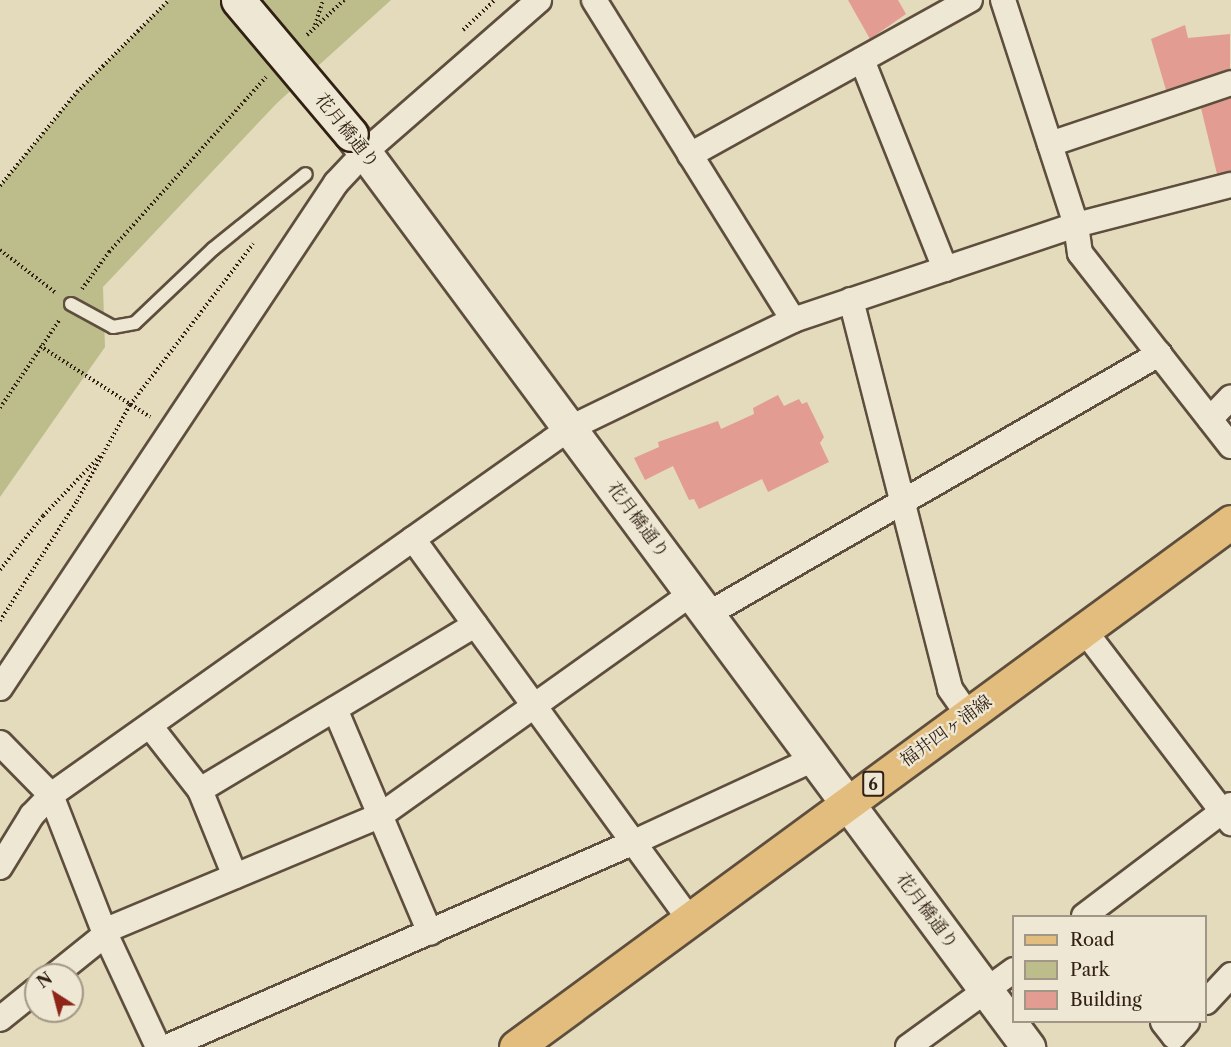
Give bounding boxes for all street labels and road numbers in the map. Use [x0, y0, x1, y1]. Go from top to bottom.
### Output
street label: 花月橋通り [310, 89, 384, 173]
street label: 花月橋通り [602, 478, 674, 562]
street label: 福井四ヶ浦線 [896, 691, 996, 771]
road number: 6 [861, 771, 885, 797]
street label: 花月橋通り [891, 869, 963, 953]

